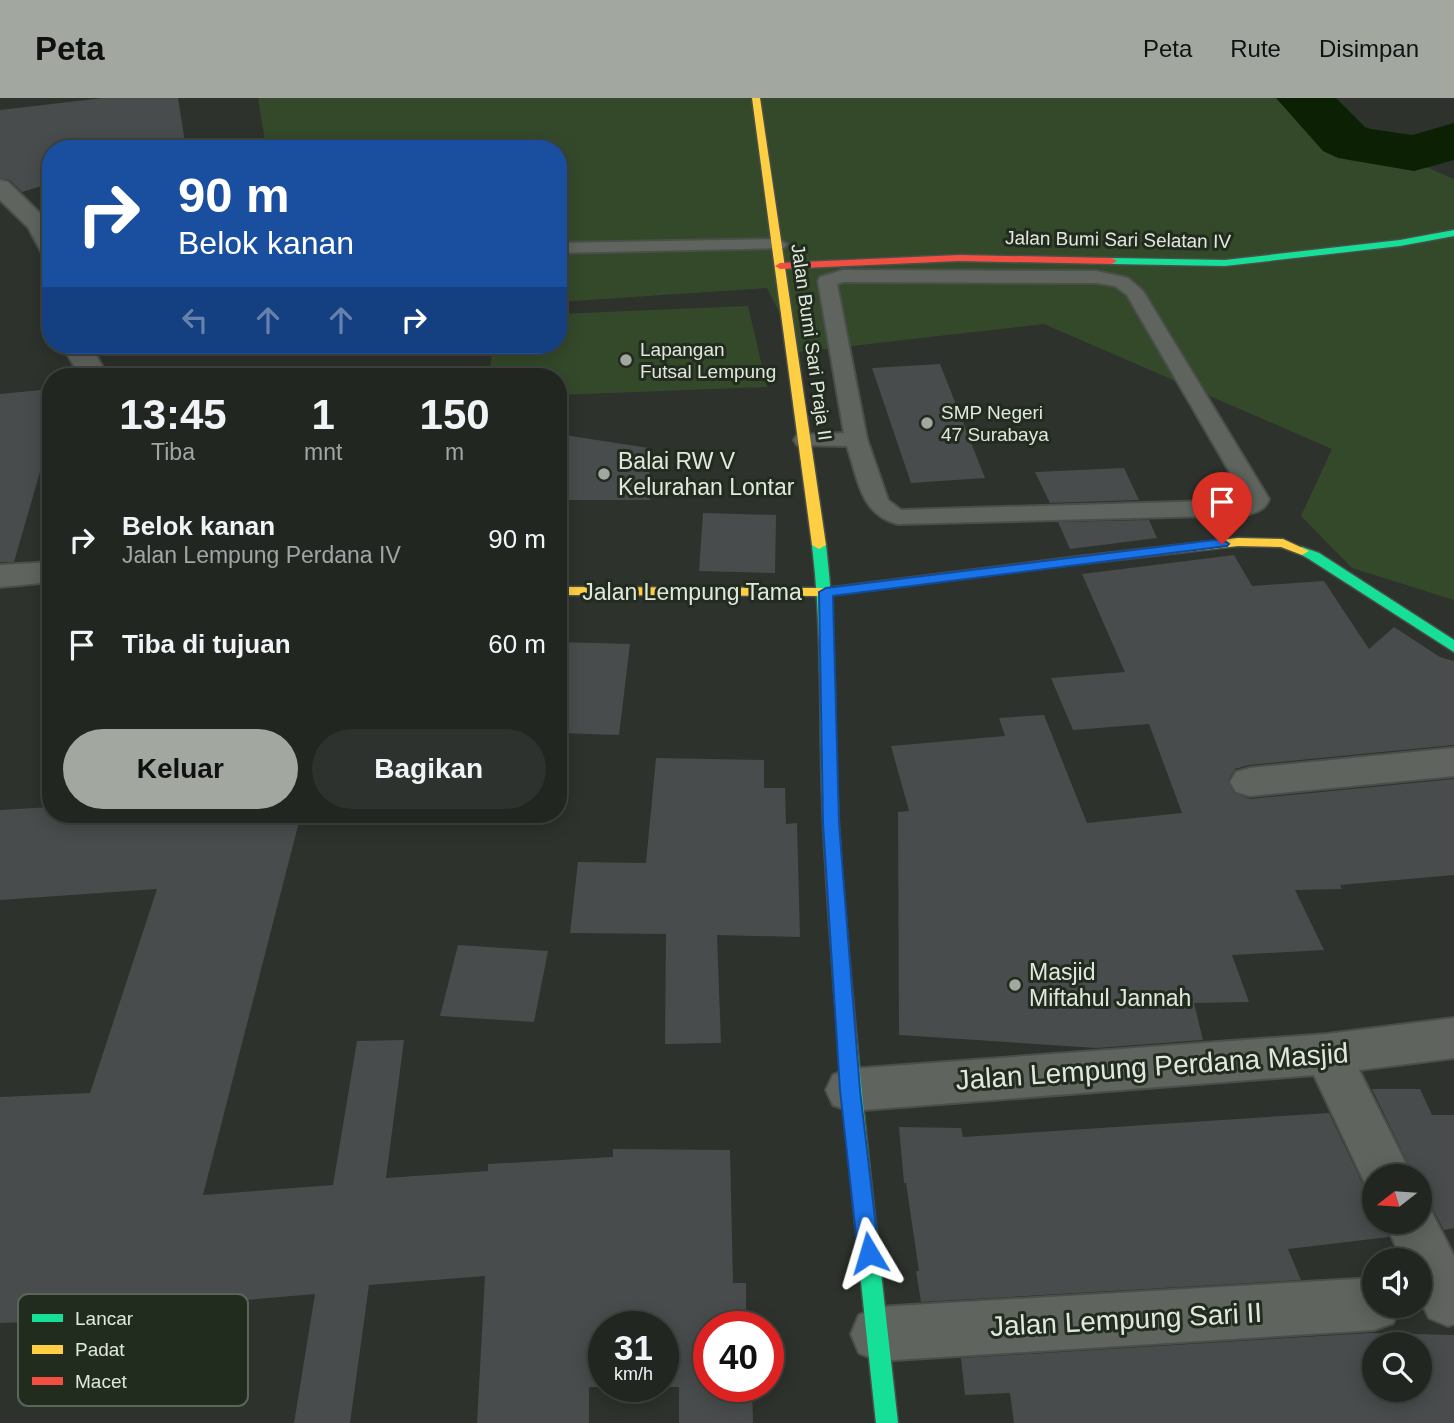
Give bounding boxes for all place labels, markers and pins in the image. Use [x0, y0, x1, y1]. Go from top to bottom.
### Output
place label: Lapangan Futsal Lempung [640, 339, 776, 382]
marker: Lapangan Futsal Lempung [618, 352, 634, 368]
place label: SMP Negeri 47 Surabaya [941, 402, 1049, 445]
marker: SMP Negeri 47 Surabaya [919, 415, 935, 431]
place label: Balai RW V Kelurahan Lontar [618, 448, 795, 500]
marker: Balai RW V Kelurahan Lontar [596, 466, 612, 482]
pin [1192, 472, 1252, 544]
place label: Masjid Miftahul Jannah [1029, 959, 1191, 1011]
marker: Masjid Miftahul Jannah [1007, 977, 1023, 993]

